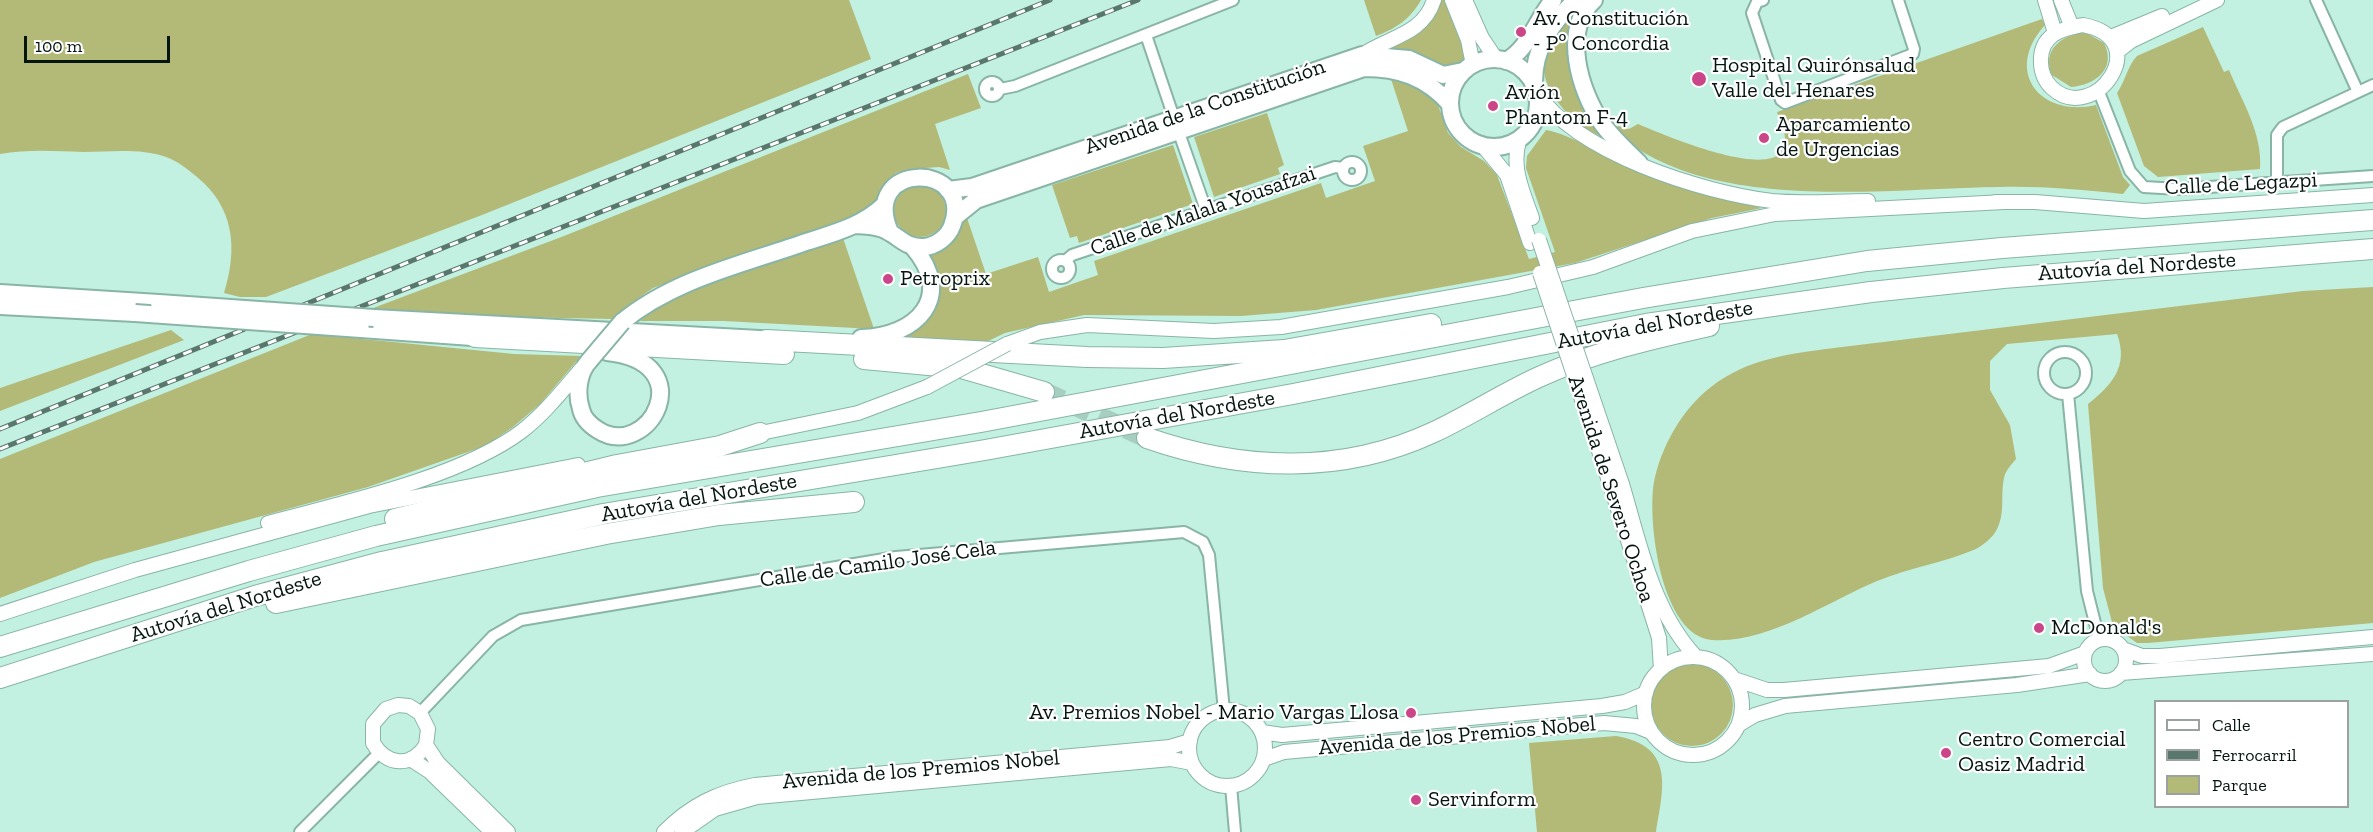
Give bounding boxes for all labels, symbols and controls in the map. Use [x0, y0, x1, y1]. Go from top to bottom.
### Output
place label: Av. Constitución - Pº Concordia [1533, 6, 1689, 57]
scale bar [27, 24, 172, 62]
marker: Av. Constitución - Pº Concordia [1514, 25, 1528, 39]
text: 100 m [35, 35, 82, 57]
street label: Avenida de la Constitución [1081, 53, 1329, 161]
place label: Hospital Quirónsalud Valle del Henares [1712, 53, 1915, 104]
marker: Hospital Quirónsalud Valle del Henares [1690, 70, 1708, 88]
place label: Avión Phantom F-4 [1505, 80, 1628, 132]
marker: Avión Phantom F-4 [1486, 99, 1500, 113]
place label: Aparcamiento de Urgencias [1776, 112, 1910, 164]
marker: Aparcamiento de Urgencias [1757, 131, 1771, 145]
street label: Calle de Malala Yousafzai [1087, 160, 1319, 262]
street label: Calle de Legazpi [2164, 167, 2318, 201]
street label: Autovía del Nordeste [2037, 247, 2237, 287]
place label: Petroprix [900, 266, 990, 292]
marker: Petroprix [881, 272, 895, 286]
street label: Autovía del Nordeste [1555, 295, 1755, 355]
street label: Avenida de Severo Ochoa [1562, 372, 1660, 606]
street label: Autovía del Nordeste [1077, 385, 1277, 445]
street label: Autovía del Nordeste [599, 468, 799, 528]
street label: Calle de Camilo José Cela [758, 534, 998, 594]
street label: Autovía del Nordeste [127, 565, 325, 649]
place label: McDonald's [2051, 615, 2161, 641]
marker: McDonald's [2032, 621, 2046, 635]
place label: Av. Premios Nobel - Mario Vargas Llosa [1029, 700, 1399, 726]
legend [2154, 700, 2349, 808]
marker: Av. Premios Nobel - Mario Vargas Llosa [1404, 706, 1418, 720]
street label: Avenida de los Premios Nobel [1317, 711, 1597, 761]
text: Calle [2212, 714, 2250, 736]
place label: Centro Comercial Oasiz Madrid [1958, 727, 2126, 778]
text: Ferrocarril [2212, 744, 2296, 766]
street label: Avenida de los Premios Nobel [781, 745, 1061, 795]
marker: Centro Comercial Oasiz Madrid [1939, 746, 1953, 760]
text: Parque [2212, 774, 2267, 796]
place label: Servinform [1428, 787, 1536, 813]
marker: Servinform [1409, 793, 1423, 807]

